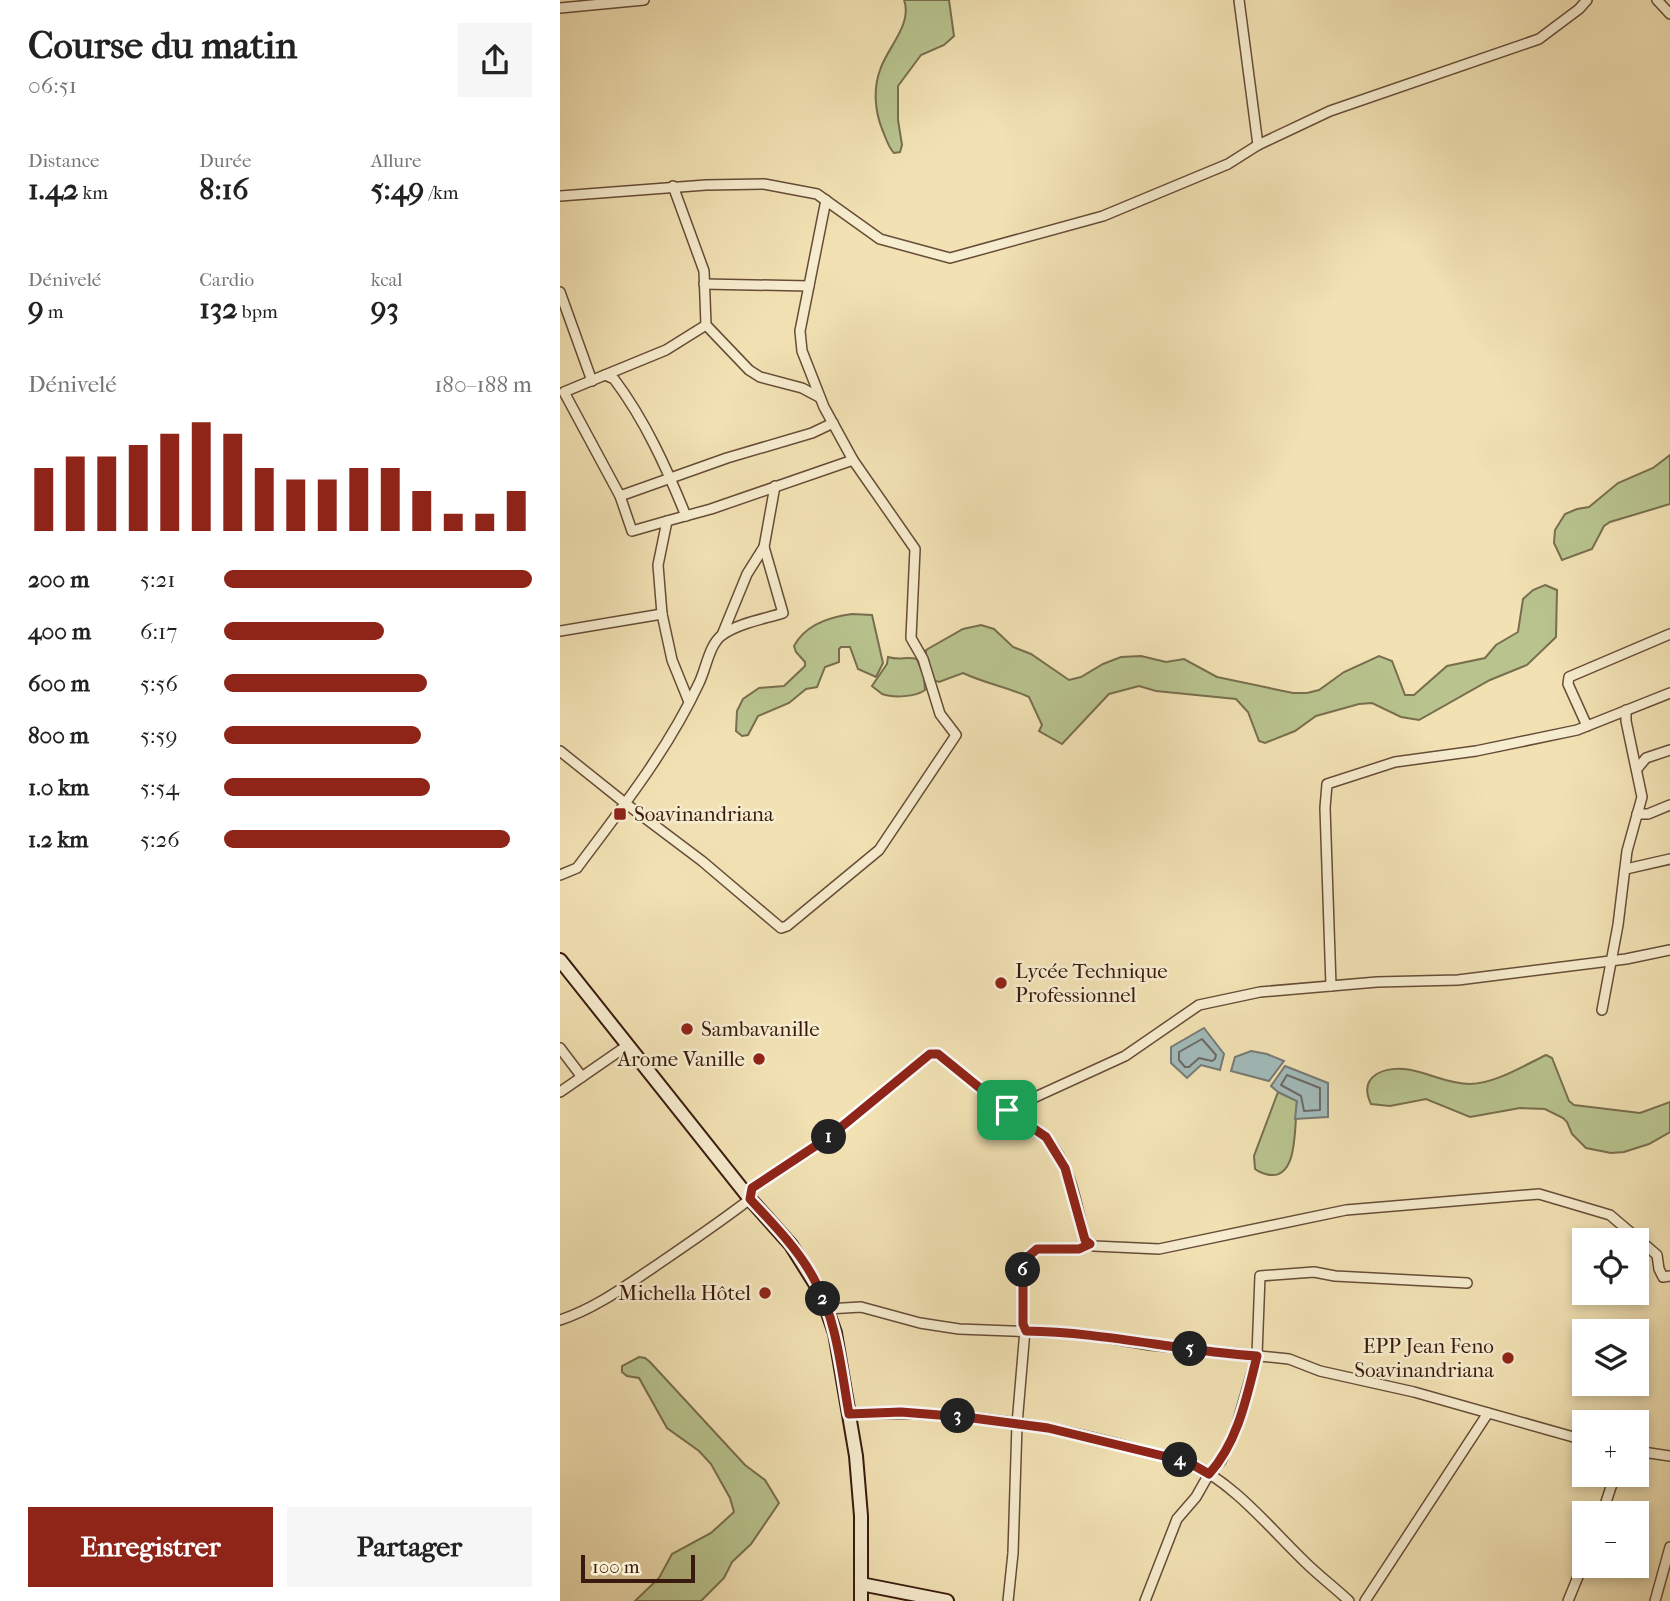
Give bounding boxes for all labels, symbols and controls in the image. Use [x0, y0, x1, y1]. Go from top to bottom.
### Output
text: Course du matin [28, 23, 297, 68]
button: share [458, 23, 532, 97]
text: 06:51 [28, 72, 77, 99]
text: Distance [28, 150, 99, 172]
text: Durée [199, 150, 251, 172]
text: Allure [371, 150, 422, 172]
text: 1.42 [28, 172, 78, 207]
text: 8:16 [199, 172, 249, 207]
text: 5:49 [371, 172, 424, 207]
text: km [78, 182, 108, 204]
text: /km [424, 182, 459, 204]
text: Dénivelé [28, 269, 101, 291]
text: Cardio [199, 269, 254, 291]
text: kcal [371, 269, 403, 291]
text: 9 [28, 291, 44, 326]
text: 132 [199, 291, 238, 326]
text: 93 [371, 291, 399, 326]
text: m [44, 301, 64, 323]
text: bpm [238, 301, 278, 323]
text: Dénivelé [28, 371, 117, 398]
text: 180–188 m [434, 371, 532, 398]
text: 200 m [28, 566, 89, 593]
text: 5:21 [140, 566, 176, 593]
text: 400 m [28, 618, 91, 645]
text: 6:17 [140, 618, 177, 645]
text: 600 m [28, 670, 90, 697]
text: 5:56 [140, 670, 178, 697]
text: 800 m [28, 722, 89, 749]
text: 5:59 [140, 722, 178, 749]
text: 1.0 km [28, 774, 89, 801]
text: 5:54 [140, 774, 179, 801]
place label: Soavinandriana [634, 802, 774, 826]
marker: Soavinandriana [612, 806, 628, 822]
text: 1.2 km [28, 826, 88, 853]
text: 5:26 [140, 826, 180, 853]
place label: Lycée Technique Professionnel [1015, 959, 1168, 1007]
marker: Lycée Technique Professionnel [993, 975, 1009, 991]
place label: Sambavanille [701, 1017, 820, 1041]
marker: Sambavanille [679, 1021, 695, 1037]
place label: Arome Vanille [616, 1047, 745, 1071]
marker: Arome Vanille [751, 1051, 767, 1067]
pin [977, 1080, 1037, 1140]
icon: arrive [988, 1091, 1026, 1129]
pin: 1 [812, 1120, 846, 1154]
text: 1 [825, 1125, 832, 1147]
map controls [1572, 1228, 1649, 1578]
button: locate [1572, 1228, 1649, 1305]
pin: 6 [1006, 1252, 1040, 1288]
text: 6 [1017, 1258, 1028, 1280]
place label: Michella Hôtel [618, 1281, 751, 1305]
pin: 2 [806, 1282, 840, 1316]
marker: Michella Hôtel [757, 1285, 773, 1301]
text: 2 [818, 1287, 827, 1309]
button: layers [1572, 1319, 1649, 1396]
pin: 5 [1172, 1332, 1208, 1366]
place label: EPP Jean Feno Soavinandriana [1354, 1334, 1494, 1382]
text: 5 [1185, 1337, 1194, 1359]
marker: EPP Jean Feno Soavinandriana [1500, 1350, 1516, 1366]
pin: 3 [940, 1398, 976, 1434]
text: 3 [954, 1404, 961, 1426]
button: + [1572, 1410, 1649, 1487]
pin: 4 [1162, 1442, 1198, 1478]
text: 4 [1174, 1448, 1185, 1470]
button: − [1572, 1501, 1649, 1578]
button: Enregistrer [28, 1507, 273, 1587]
button: Partager [287, 1507, 532, 1587]
scale bar [581, 1552, 695, 1584]
text: 100 m [592, 1556, 640, 1578]

